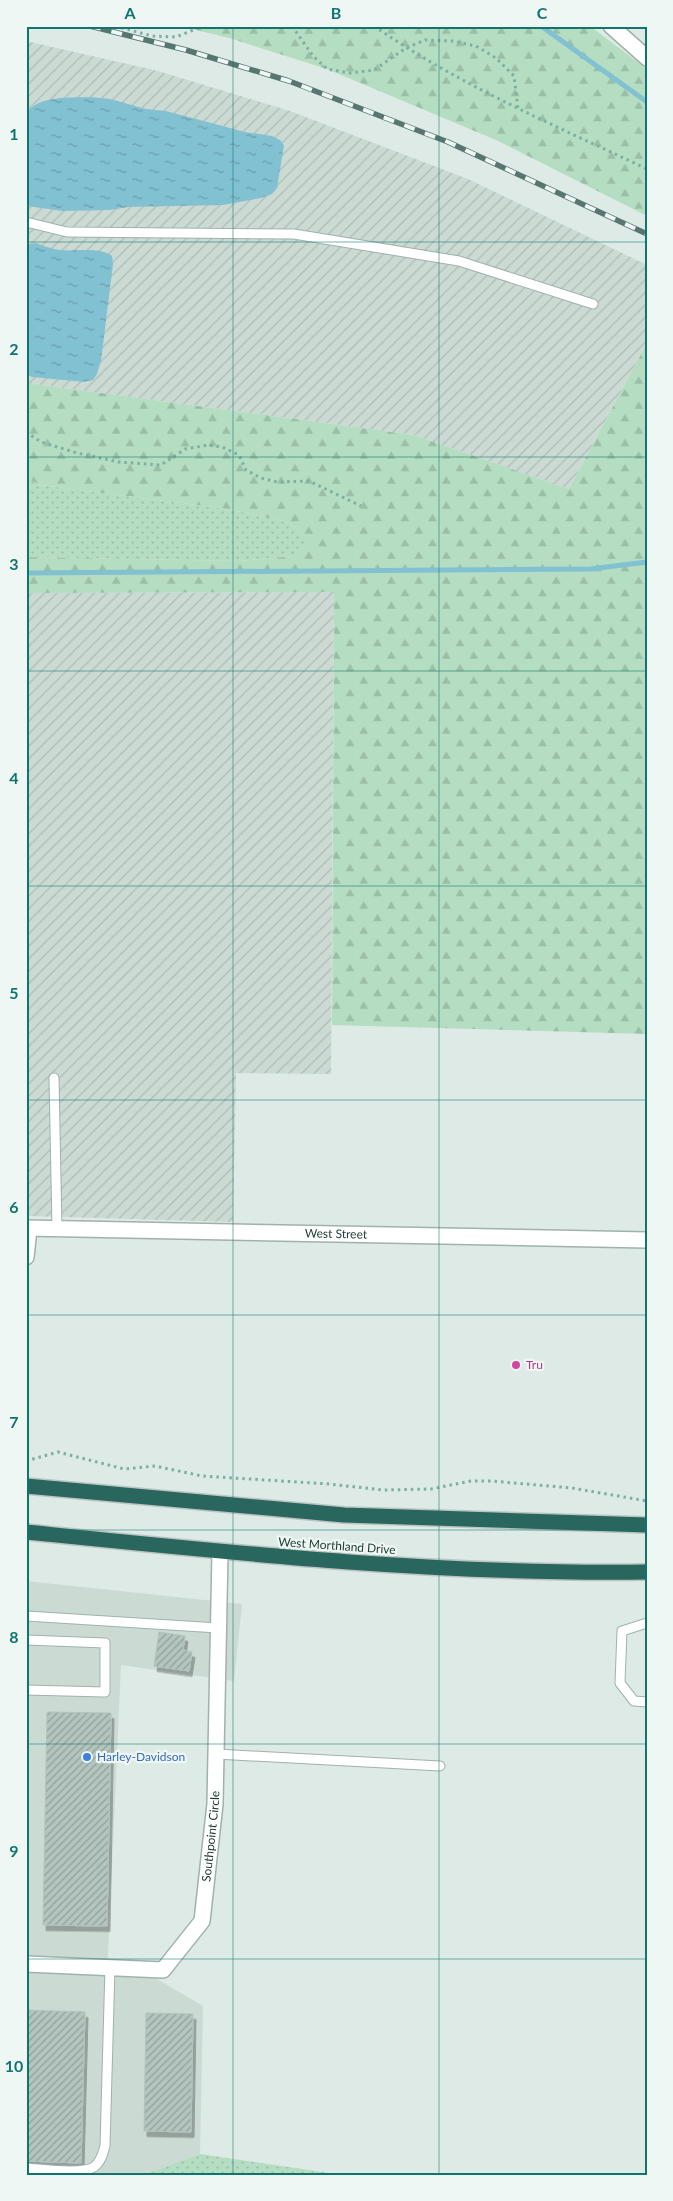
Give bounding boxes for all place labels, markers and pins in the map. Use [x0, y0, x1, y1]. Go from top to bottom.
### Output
place label: Tru [526, 1357, 543, 1372]
marker: Tru [510, 1359, 522, 1371]
place label: Harley-Davidson [97, 1749, 185, 1764]
marker: Harley-Davidson [81, 1751, 93, 1763]

